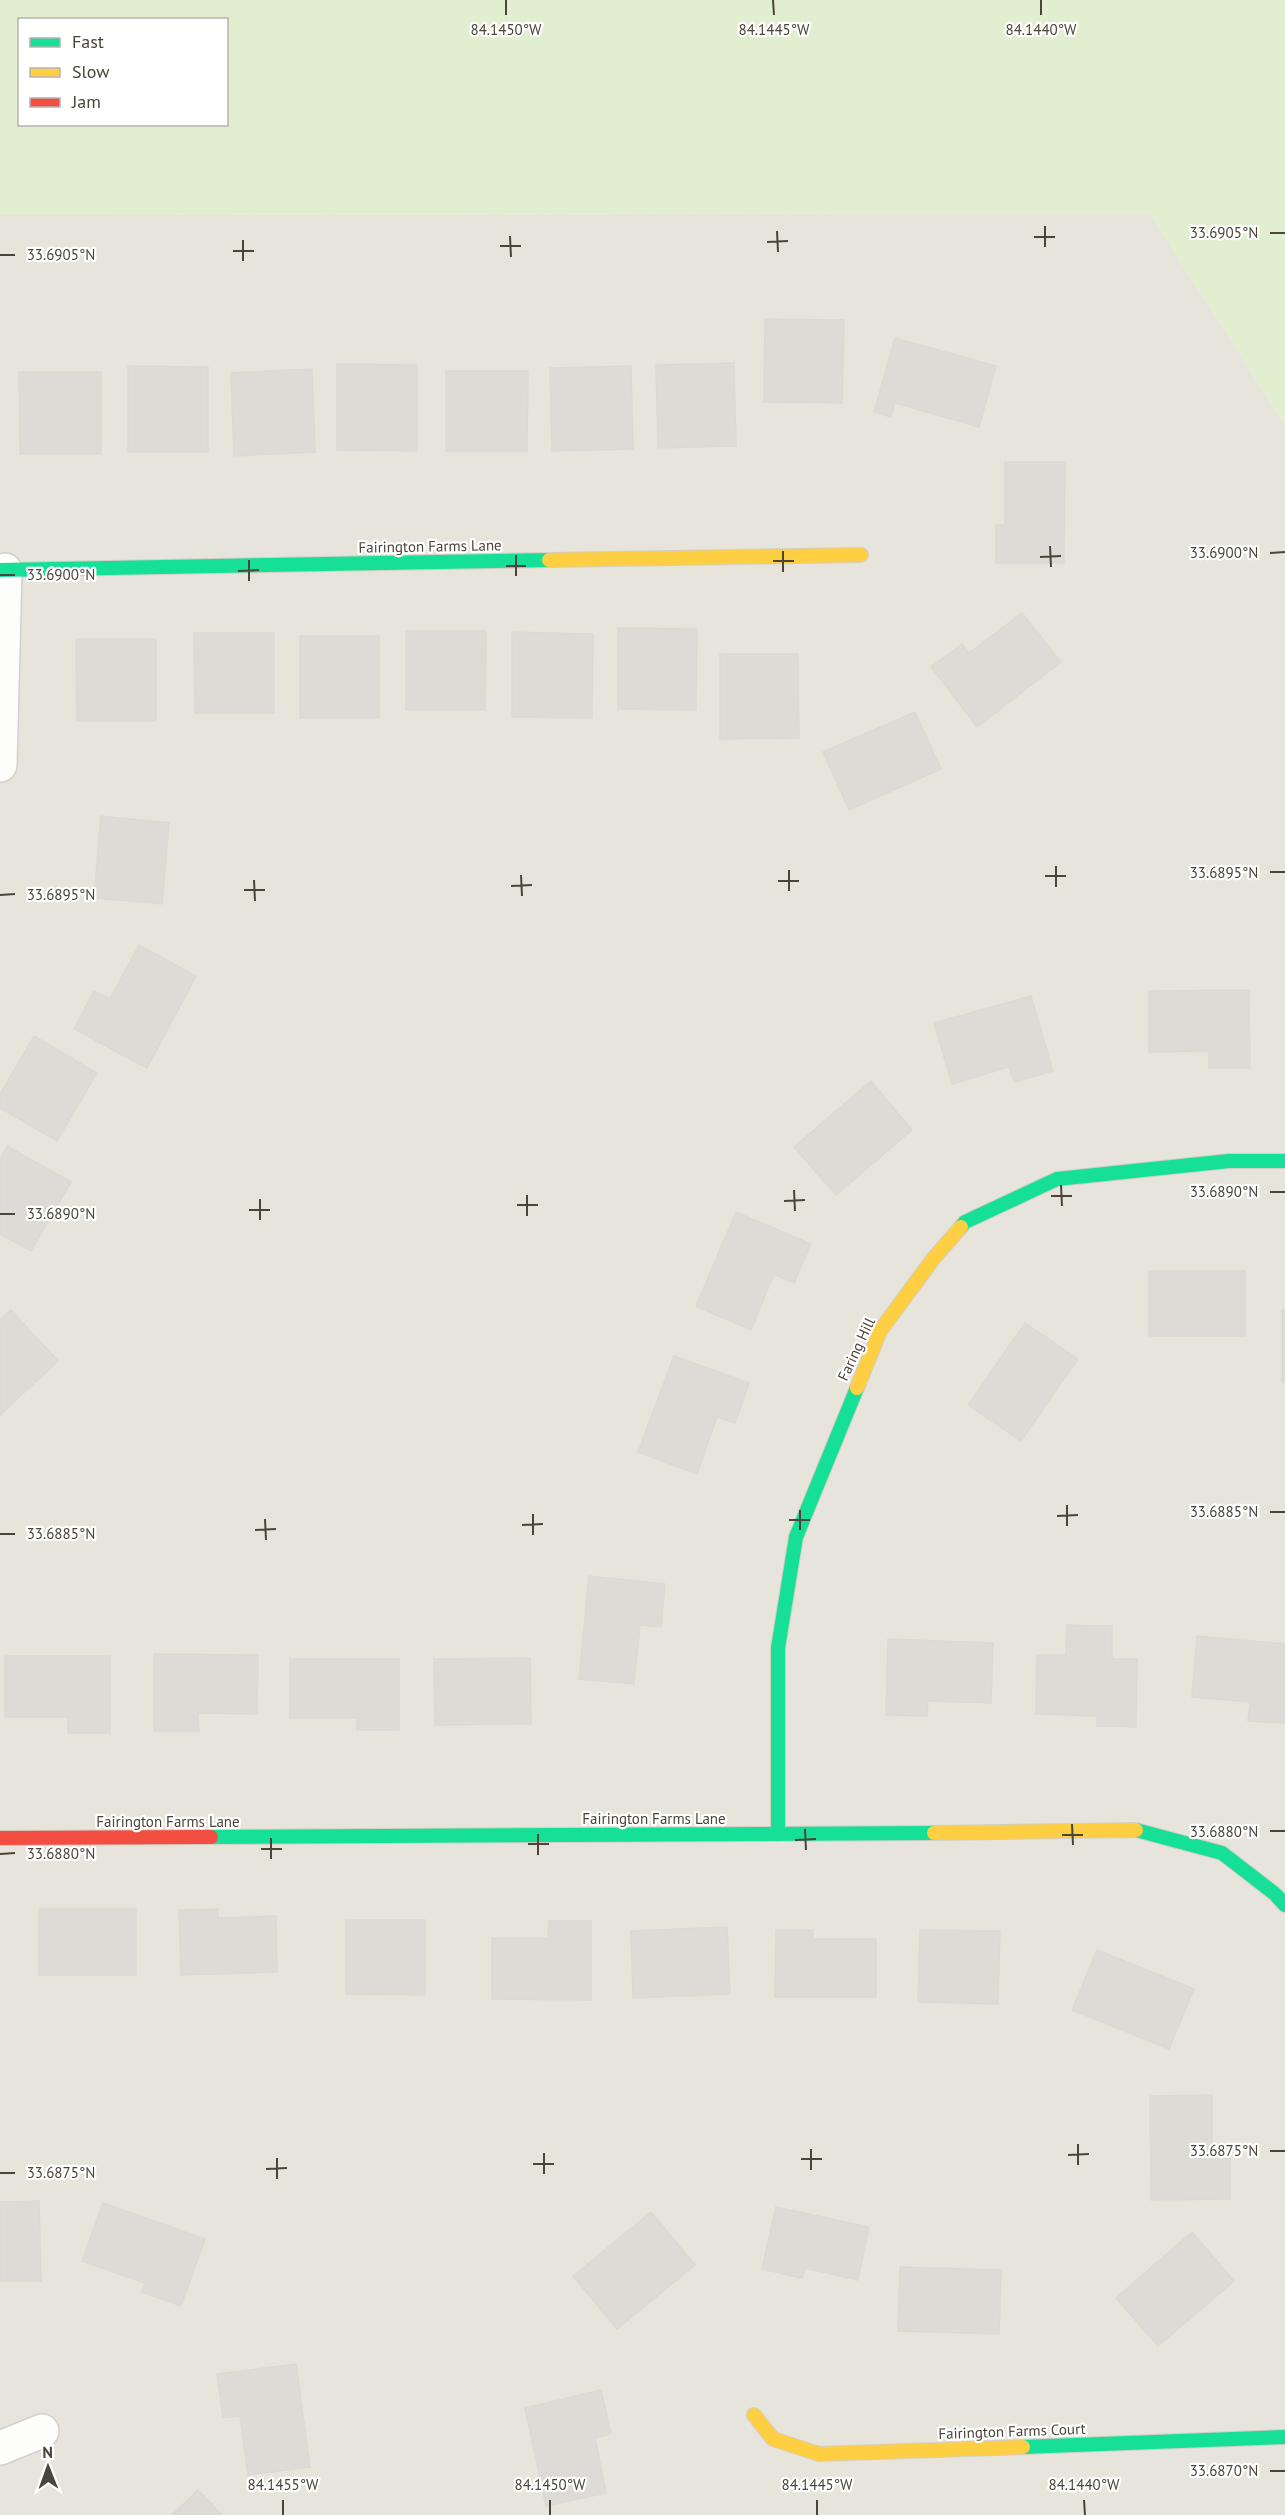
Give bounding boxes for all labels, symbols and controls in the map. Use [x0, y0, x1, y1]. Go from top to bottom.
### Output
legend [18, 18, 228, 126]
text: 84.1450°W [470, 20, 542, 39]
text: 84.1445°W [738, 20, 810, 39]
text: 84.1440°W [1005, 20, 1077, 39]
text: Fast [72, 30, 104, 53]
text: Slow [72, 60, 110, 83]
text: Jam [71, 90, 101, 113]
text: 33.6905°N [1190, 223, 1258, 242]
text: 33.6905°N [27, 245, 95, 264]
street label: Fairington Farms Lane [358, 535, 502, 557]
text: 33.6900°N [1190, 543, 1258, 562]
text: 33.6900°N [27, 565, 95, 584]
text: 33.6895°N [1190, 863, 1258, 882]
text: 33.6895°N [27, 885, 95, 904]
text: 33.6890°N [1190, 1182, 1258, 1201]
text: 33.6890°N [27, 1204, 95, 1223]
street label: Faring Hill [833, 1314, 879, 1384]
text: 33.6885°N [1190, 1502, 1258, 1521]
text: 33.6885°N [27, 1524, 95, 1543]
street label: Fairington Farms Lane [582, 1809, 726, 1828]
street label: Fairington Farms Lane [96, 1812, 240, 1831]
text: 33.6880°N [1190, 1822, 1258, 1841]
text: 33.6880°N [27, 1844, 95, 1863]
text: 33.6875°N [1190, 2141, 1258, 2160]
text: 33.6875°N [27, 2163, 95, 2182]
street label: Fairington Farms Court [938, 2419, 1086, 2443]
north arrow [18, 2437, 78, 2497]
text: N [42, 2442, 53, 2462]
text: 33.6870°N [1190, 2461, 1258, 2480]
text: 84.1455°W [247, 2475, 319, 2494]
text: 84.1450°W [514, 2475, 586, 2494]
text: 84.1445°W [781, 2475, 853, 2494]
text: 84.1440°W [1048, 2475, 1120, 2494]

